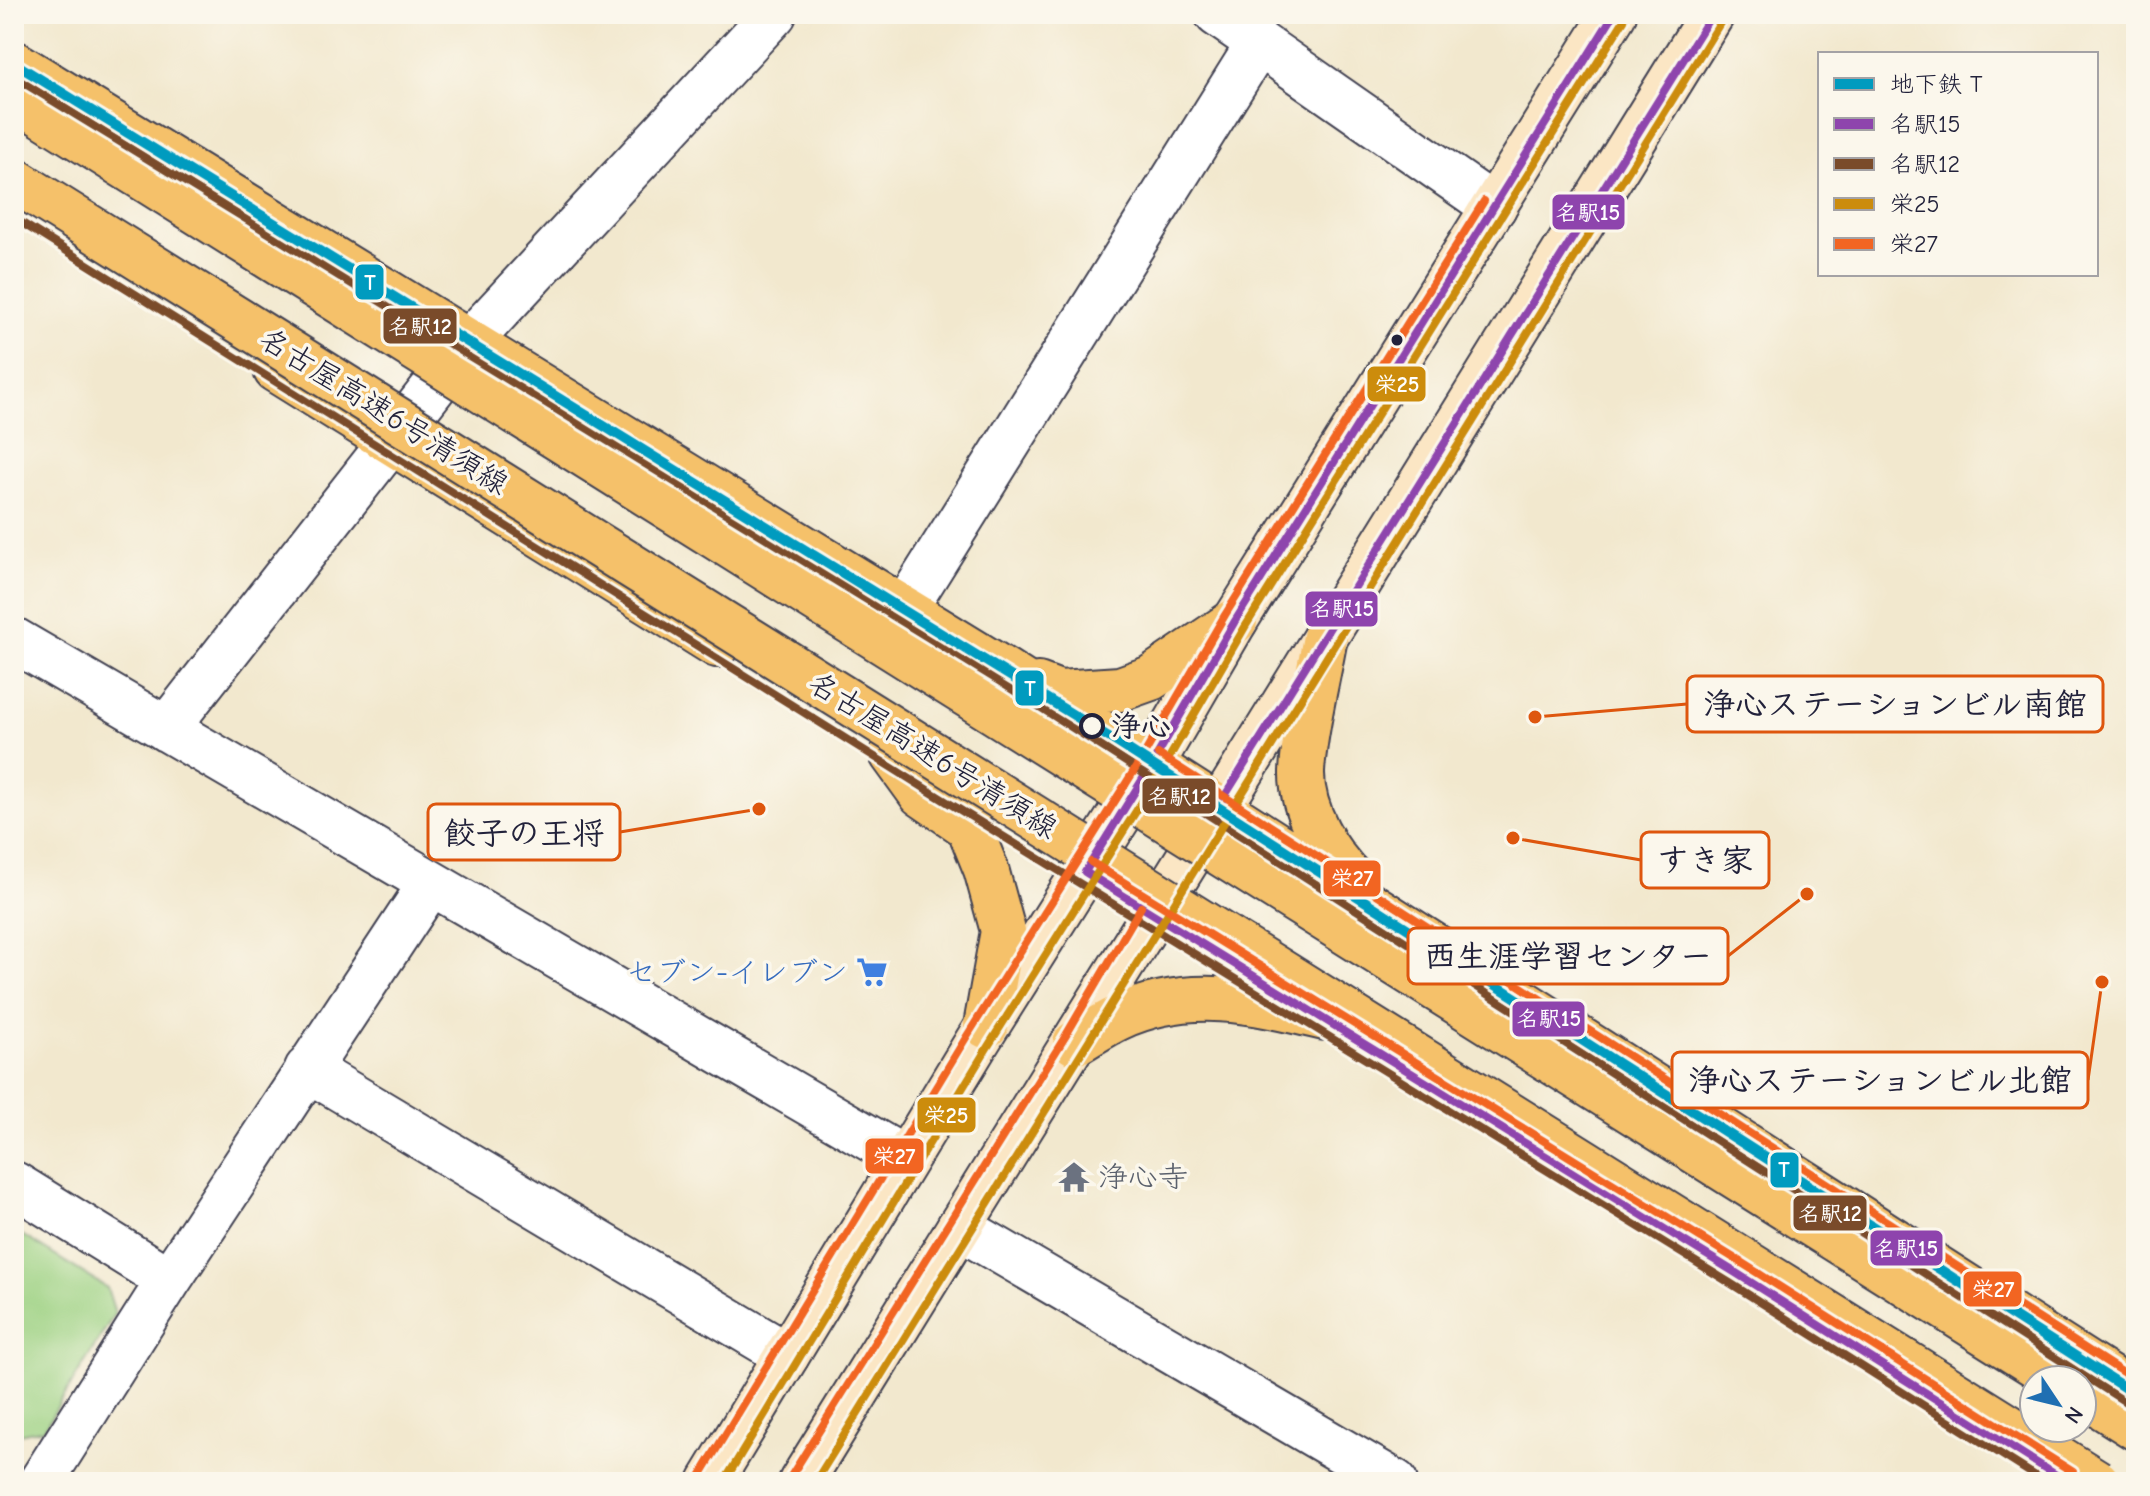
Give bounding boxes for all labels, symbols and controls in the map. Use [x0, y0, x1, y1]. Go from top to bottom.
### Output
legend [1818, 52, 2098, 276]
text: 地下鉄 T [1890, 70, 1983, 98]
text: 名駅15 [1890, 110, 1961, 138]
text: 名駅12 [1890, 150, 1960, 178]
text: 栄25 [1890, 190, 1940, 218]
line badge: 名駅15 [1551, 193, 1626, 231]
text: 名駅15 [1556, 200, 1620, 226]
text: 栄27 [1890, 230, 1938, 258]
line badge: T [354, 263, 385, 301]
text: T [364, 270, 376, 296]
line badge: 名駅12 [382, 307, 458, 345]
text: 名駅12 [388, 314, 452, 340]
street label: 名古屋高速6号清須線 [253, 321, 514, 502]
unlabelled marker [1389, 332, 1405, 348]
line badge: 栄25 [1366, 365, 1427, 403]
text: 栄25 [1375, 372, 1419, 398]
line badge: 名駅15 [1304, 590, 1379, 628]
text: 名駅15 [1310, 596, 1374, 622]
street label: 名古屋高速6号清須線 [802, 665, 1063, 846]
line badge: T [1014, 669, 1045, 707]
text: T [1024, 676, 1036, 702]
callout: 浄心ステーションビル南館 [1687, 676, 2103, 732]
text: 浄心ステーションビル南館 [1703, 686, 2087, 723]
place label: 浄心 [1111, 709, 1171, 744]
marker: 浄心 [1080, 714, 1104, 738]
line badge: 名駅12 [1141, 777, 1217, 815]
text: 名駅12 [1147, 784, 1211, 810]
callout: 餃子の王将 [428, 804, 620, 860]
text: 餃子の王将 [444, 815, 604, 852]
callout: すき家 [1641, 832, 1769, 888]
text: すき家 [1657, 842, 1753, 879]
line badge: 栄27 [1322, 859, 1382, 898]
text: 栄27 [1331, 866, 1373, 892]
callout: 西生涯学習センター [1408, 928, 1728, 984]
text: 西生涯学習センター [1424, 938, 1712, 975]
place label: セブン-イレブン [626, 955, 848, 990]
supermarket icon: セブン-イレブン [855, 955, 889, 989]
line badge: 名駅15 [1511, 1000, 1586, 1038]
text: 名駅15 [1517, 1006, 1581, 1032]
callout: 浄心ステーションビル北館 [1672, 1052, 2088, 1108]
text: 浄心ステーションビル北館 [1688, 1062, 2072, 1099]
line badge: 栄25 [916, 1096, 977, 1134]
text: 栄25 [924, 1103, 968, 1129]
line badge: 栄27 [864, 1137, 925, 1175]
text: 栄27 [873, 1144, 915, 1170]
line badge: T [1769, 1151, 1800, 1189]
text: T [1778, 1157, 1790, 1183]
temple icon: 浄心寺 [1057, 1160, 1091, 1194]
place label: 浄心寺 [1098, 1160, 1188, 1195]
line badge: 名駅12 [1792, 1194, 1868, 1232]
text: 名駅12 [1798, 1201, 1862, 1227]
line badge: 名駅15 [1869, 1229, 1944, 1267]
text: 名駅15 [1874, 1236, 1938, 1262]
line badge: 栄27 [1962, 1270, 2023, 1308]
text: 栄27 [1972, 1277, 2014, 1303]
north arrow [2018, 1364, 2098, 1444]
text: N [2059, 1402, 2088, 1428]

